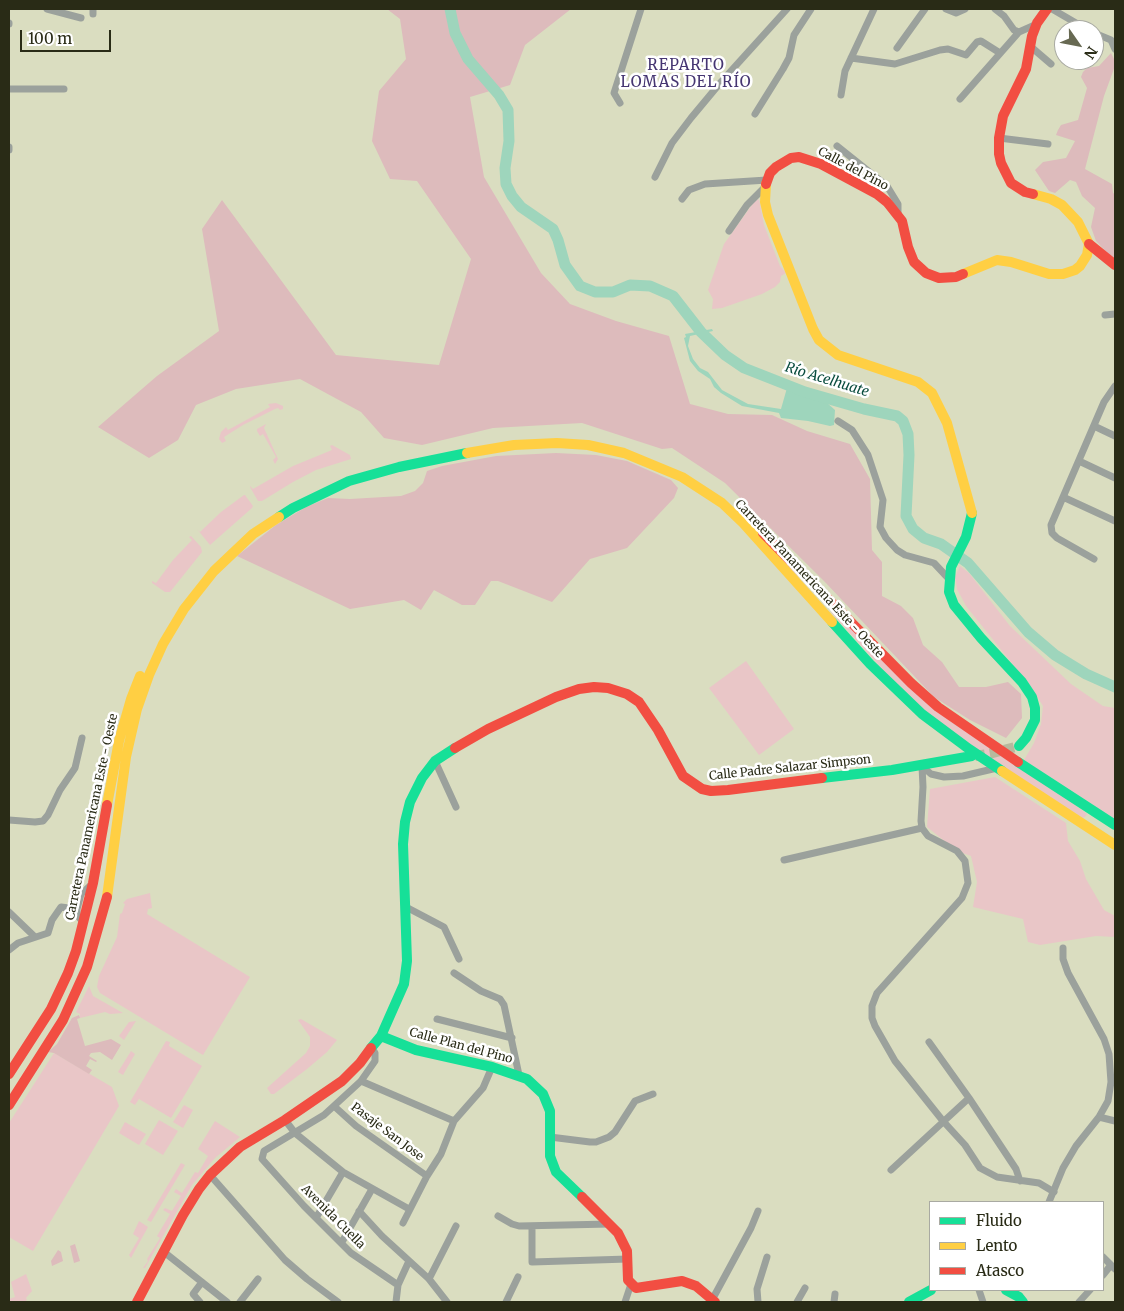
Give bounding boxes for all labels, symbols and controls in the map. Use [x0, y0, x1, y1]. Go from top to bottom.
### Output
scale bar [22, 20, 114, 52]
north arrow [1054, 20, 1104, 70]
text: 100 m [28, 29, 72, 48]
text: N [1080, 43, 1101, 62]
district label: REPARTO LOMAS DEL RÍO [619, 57, 753, 92]
street label: Calle del Pino [815, 144, 891, 194]
water label: Río Acelhuate [783, 359, 871, 401]
street label: Carretera Panamericana Este - Oeste [732, 497, 886, 661]
street label: Carretera Panamericana Este - Oeste [63, 712, 121, 922]
street label: Calle Padre Salazar Simpson [708, 752, 872, 784]
street label: Calle Plan del Pino [408, 1025, 514, 1067]
street label: Pasaje San Jose [348, 1100, 426, 1164]
street label: Avenida Cuella [298, 1182, 368, 1252]
legend [929, 1201, 1104, 1291]
text: Fluido [976, 1211, 1022, 1230]
text: Lento [976, 1236, 1017, 1255]
text: Atasco [976, 1261, 1024, 1280]

